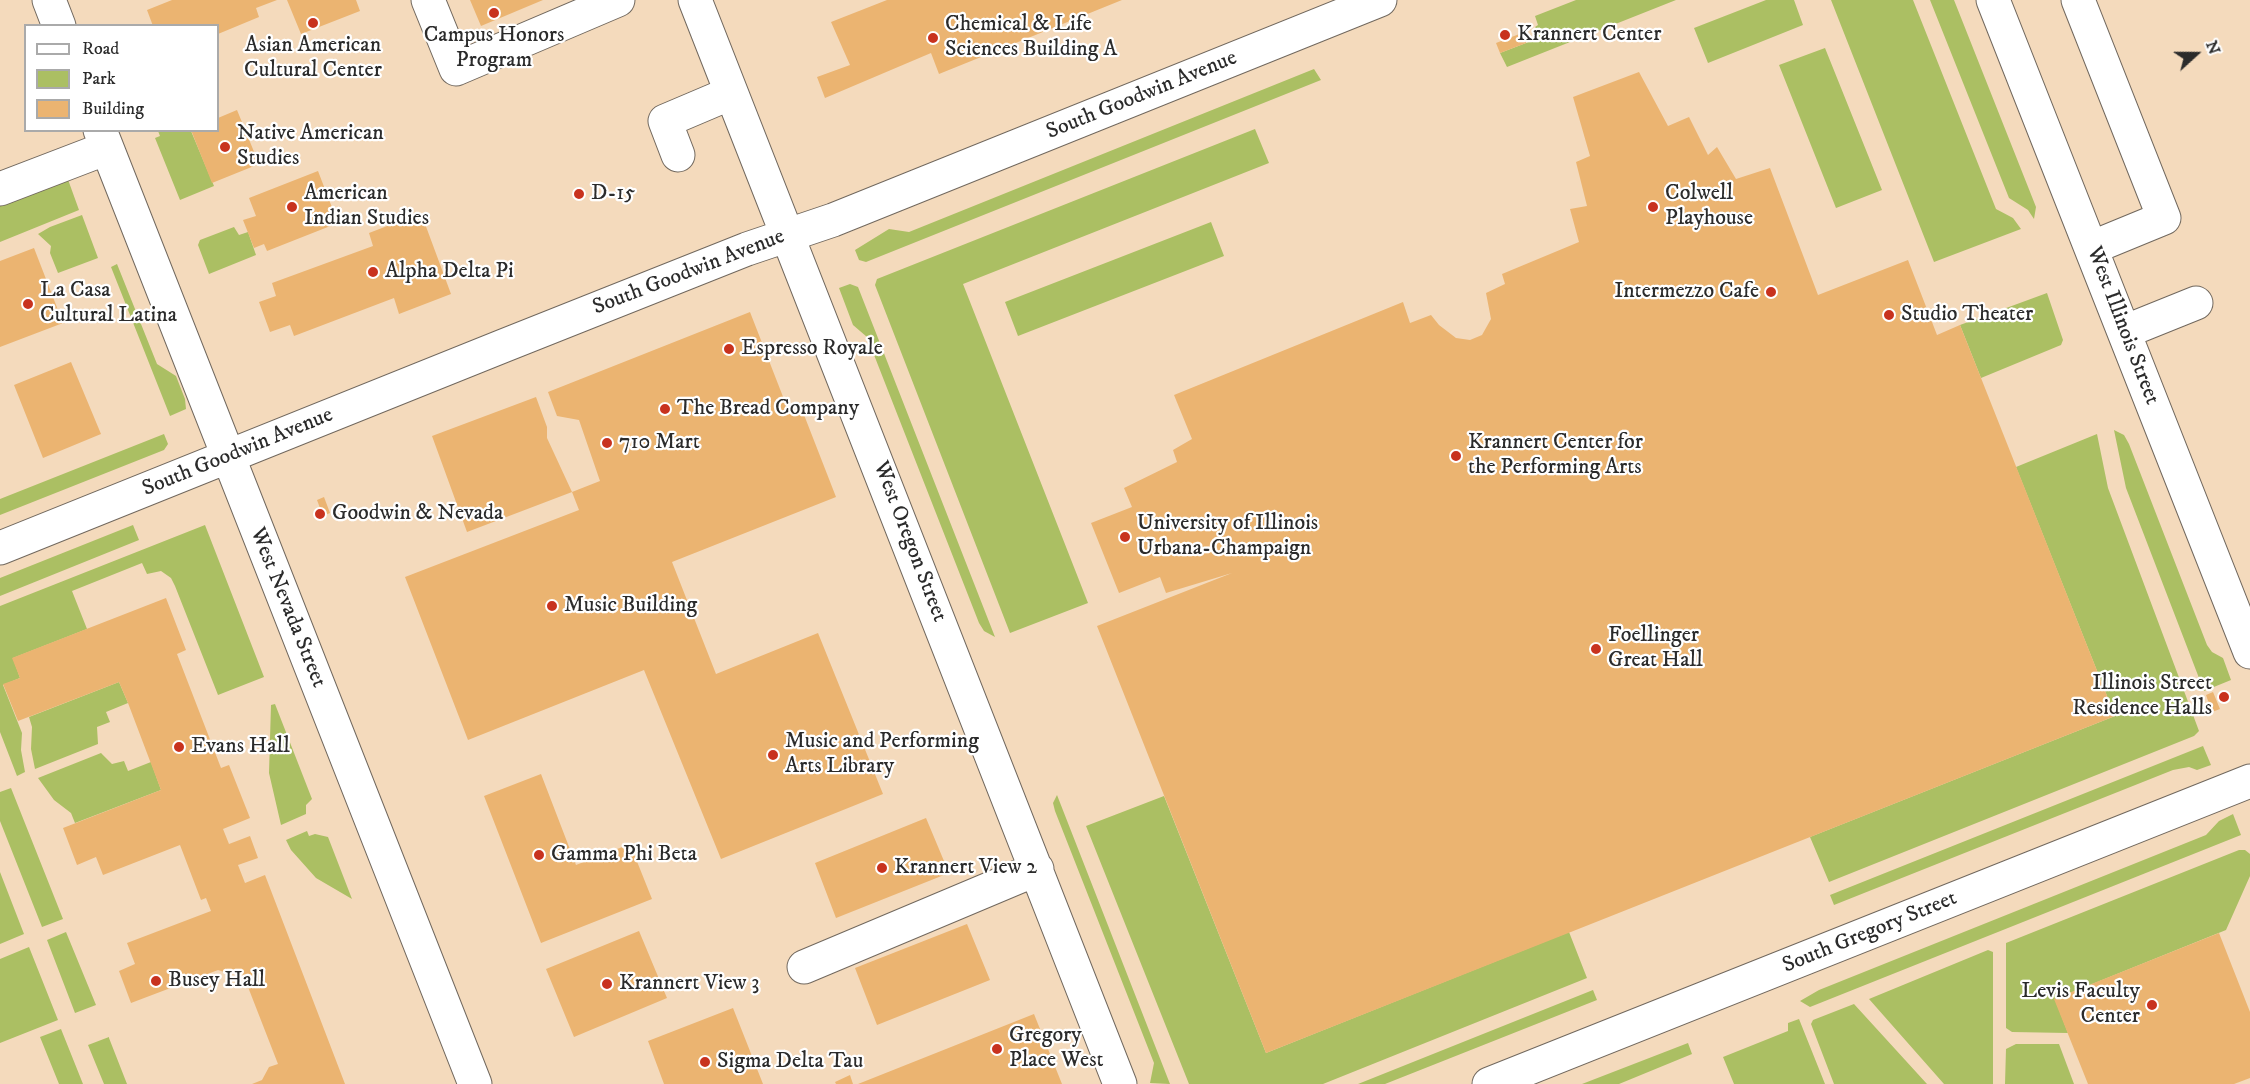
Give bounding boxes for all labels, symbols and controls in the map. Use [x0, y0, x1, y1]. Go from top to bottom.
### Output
marker: Campus Honors Program [487, 6, 501, 20]
place label: Chemical & Life Sciences Building A [945, 12, 1117, 63]
marker: Asian American Cultural Center [306, 16, 320, 30]
place label: Krannert Center [1517, 22, 1661, 48]
place label: Campus Honors Program [424, 23, 564, 74]
legend [24, 24, 219, 132]
north arrow [2166, 24, 2226, 84]
marker: Krannert Center [1498, 28, 1512, 42]
marker: Chemical & Life Sciences Building A [926, 31, 940, 45]
place label: Asian American Cultural Center [244, 33, 382, 84]
text: Road [82, 38, 119, 60]
text: N [2201, 38, 2224, 57]
street label: South Goodwin Avenue [1043, 46, 1241, 146]
text: Park [82, 68, 116, 90]
text: Building [82, 98, 144, 120]
place label: Native American Studies [237, 121, 384, 172]
marker: Native American Studies [218, 140, 232, 154]
place label: American Indian Studies [304, 181, 429, 232]
place label: D-15 [591, 181, 635, 207]
place label: Colwell Playhouse [1665, 181, 1753, 232]
marker: D-15 [572, 187, 586, 201]
marker: American Indian Studies [285, 200, 299, 214]
marker: Colwell Playhouse [1646, 200, 1660, 214]
street label: South Goodwin Avenue [589, 224, 789, 322]
street label: West Illinois Street [2080, 243, 2164, 409]
place label: Alpha Delta Pi [385, 259, 514, 285]
marker: Alpha Delta Pi [366, 265, 380, 279]
place label: La Casa Cultural Latina [40, 278, 177, 330]
place label: Intermezzo Cafe [1614, 279, 1759, 305]
marker: Intermezzo Cafe [1764, 285, 1778, 299]
marker: La Casa Cultural Latina [21, 297, 35, 311]
place label: Studio Theater [1901, 302, 2033, 328]
marker: Studio Theater [1882, 308, 1896, 322]
place label: Espresso Royale [741, 336, 883, 362]
marker: Espresso Royale [722, 342, 736, 356]
place label: The Bread Company [677, 396, 859, 422]
marker: The Bread Company [658, 402, 672, 416]
street label: South Goodwin Avenue [139, 403, 337, 503]
place label: 710 Mart [619, 430, 700, 456]
place label: Krannert Center for the Performing Arts [1468, 430, 1643, 482]
marker: 710 Mart [600, 436, 614, 450]
marker: Krannert Center for the Performing Arts [1449, 449, 1463, 463]
street label: West Oregon Street [866, 458, 952, 626]
place label: Goodwin & Nevada [332, 501, 503, 527]
marker: Goodwin & Nevada [313, 507, 327, 521]
place label: University of Illinois Urbana-Champaign [1137, 511, 1318, 562]
street label: West Nevada Street [243, 524, 331, 692]
marker: University of Illinois Urbana-Champaign [1118, 530, 1132, 544]
place label: Music Building [564, 593, 697, 619]
marker: Music Building [545, 599, 559, 613]
place label: Foellinger Great Hall [1608, 623, 1703, 674]
marker: Foellinger Great Hall [1589, 642, 1603, 656]
place label: Illinois Street Residence Halls [2072, 671, 2212, 722]
marker: Illinois Street Residence Halls [2217, 690, 2231, 704]
place label: Music and Performing Arts Library [785, 729, 979, 780]
place label: Evans Hall [191, 734, 290, 760]
marker: Evans Hall [172, 740, 186, 754]
marker: Music and Performing Arts Library [766, 748, 780, 762]
place label: Gamma Phi Beta [551, 842, 697, 868]
marker: Gamma Phi Beta [532, 848, 546, 862]
place label: Krannert View 2 [894, 855, 1037, 881]
marker: Krannert View 2 [875, 861, 889, 875]
street label: South Gregory Street [1779, 886, 1961, 980]
place label: Busey Hall [168, 968, 265, 994]
place label: Krannert View 3 [619, 971, 759, 997]
marker: Busey Hall [149, 974, 163, 988]
marker: Krannert View 3 [600, 977, 614, 991]
place label: Levis Faculty Center [2021, 979, 2140, 1030]
marker: Levis Faculty Center [2145, 998, 2159, 1012]
place label: Gregory Place West [1009, 1023, 1104, 1074]
marker: Gregory Place West [990, 1042, 1004, 1056]
place label: Sigma Delta Tau [717, 1049, 863, 1075]
marker: Sigma Delta Tau [698, 1055, 712, 1069]

